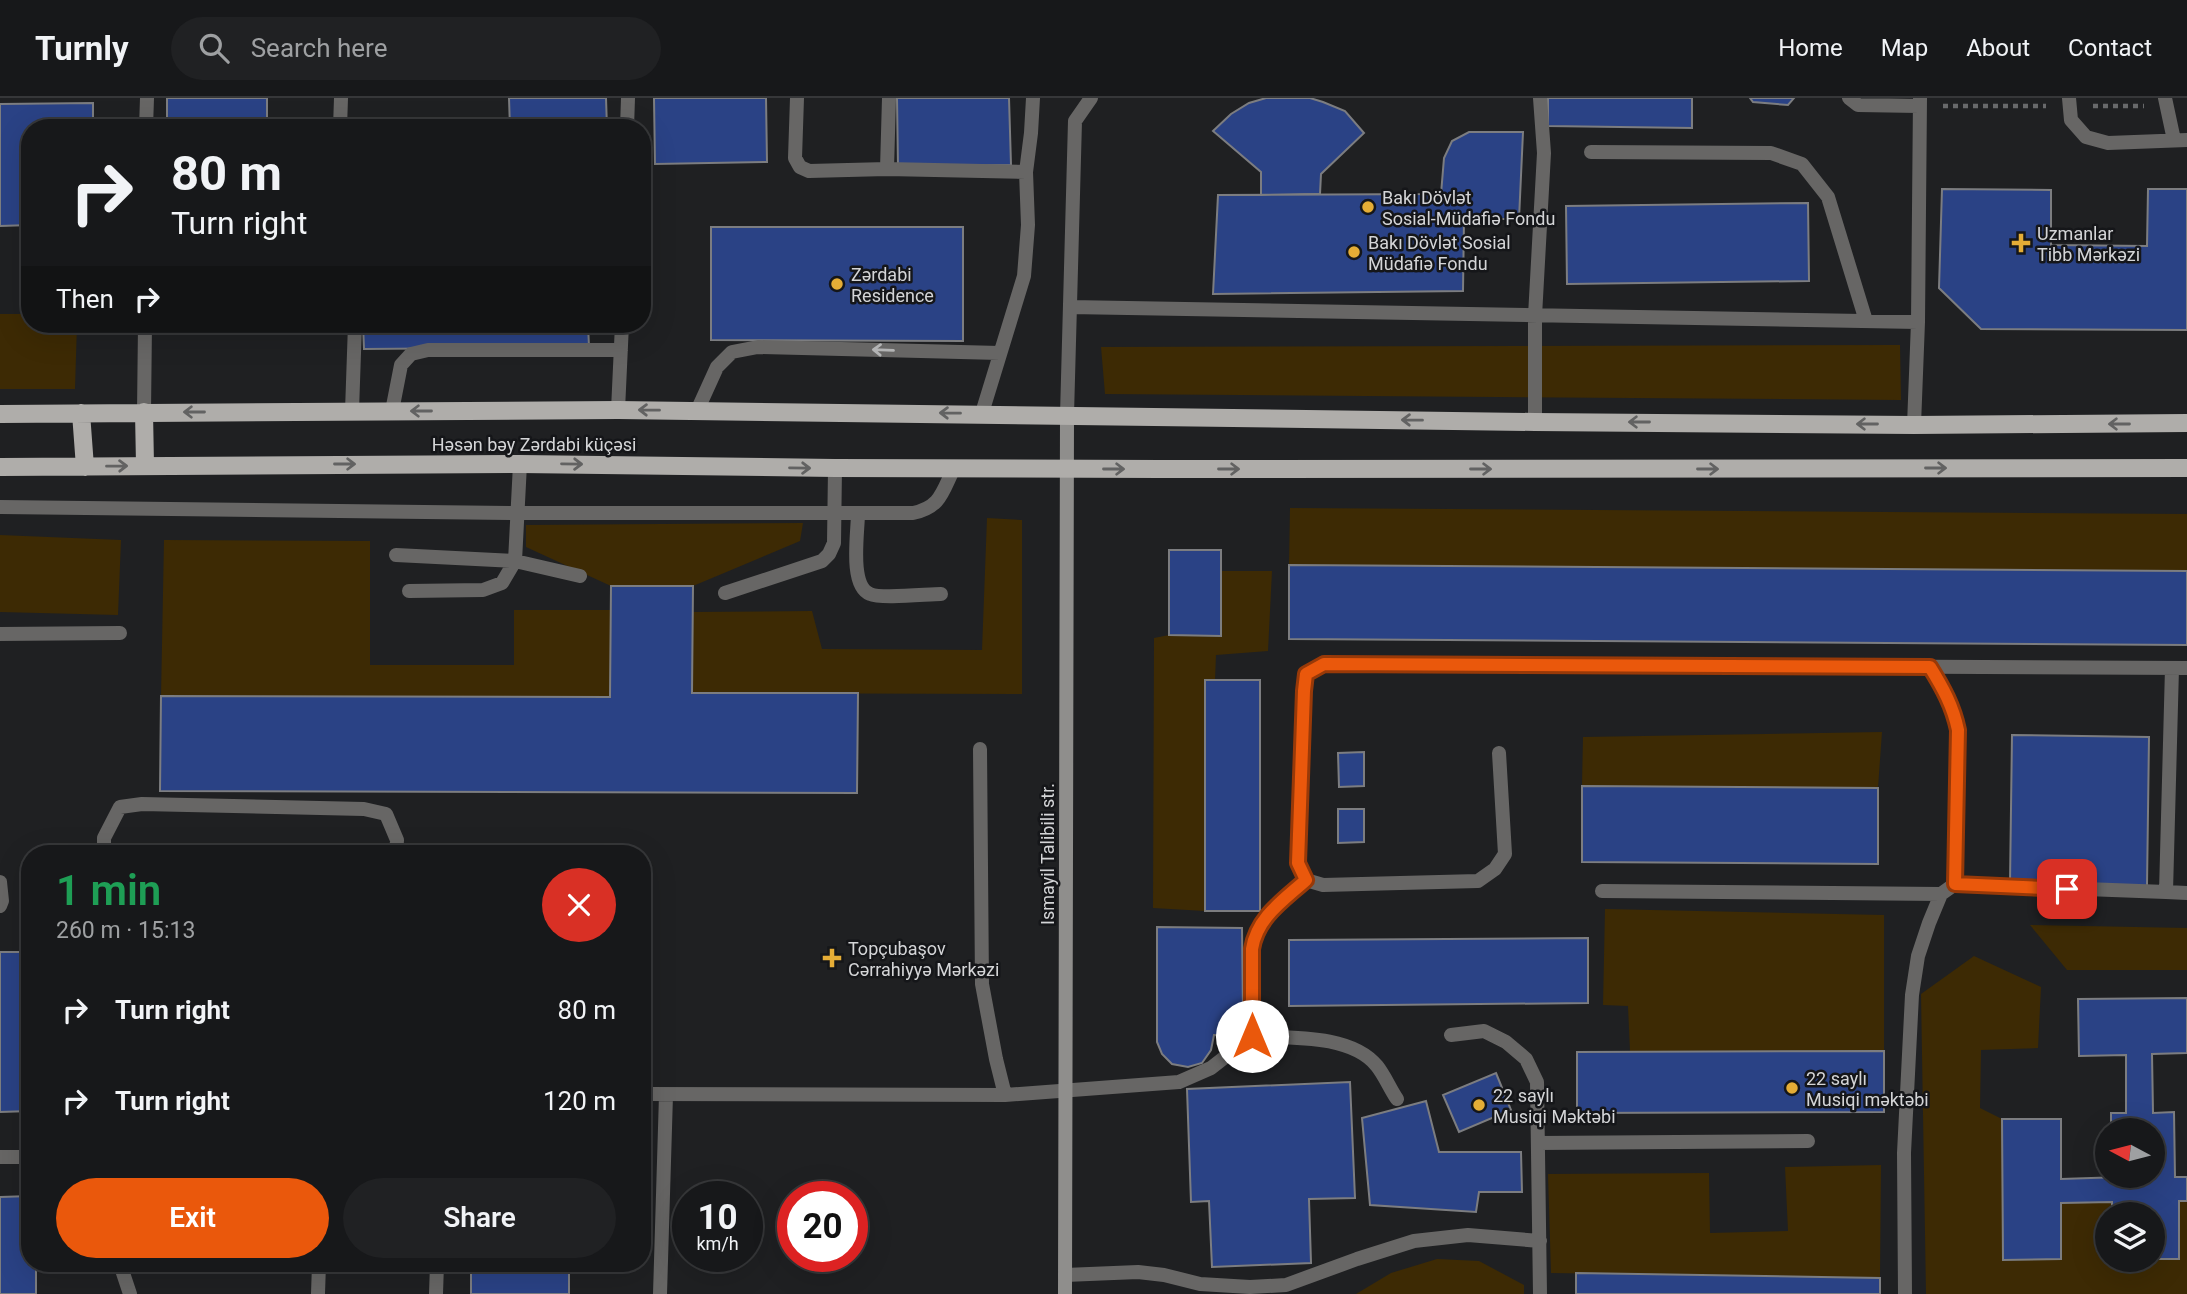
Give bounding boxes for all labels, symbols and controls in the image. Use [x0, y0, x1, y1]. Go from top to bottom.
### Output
search box [171, 17, 661, 80]
text: Turnly [35, 29, 129, 68]
icon: search [195, 29, 233, 67]
text: Search here [251, 33, 387, 63]
text: Home [1778, 34, 1843, 62]
text: Map [1881, 34, 1928, 62]
text: About [1966, 34, 2030, 62]
text: Contact [2068, 34, 2152, 62]
text: 80 m [171, 145, 282, 202]
icon: right [56, 147, 147, 238]
place label: Bakı Dövlət Sosial-Müdafiə Fondu [1382, 187, 1555, 229]
marker: Bakı Dövlət Sosial-Müdafiə Fondu [1360, 199, 1376, 215]
text: Turn right [171, 204, 307, 242]
place label: Uzmanlar Tibb Mərkəzi [2037, 223, 2140, 265]
place label: Bakı Dövlət Sosial Müdafiə Fondu [1368, 232, 1511, 274]
marker: Uzmanlar Tibb Mərkəzi [2011, 233, 2031, 253]
marker: Bakı Dövlət Sosial Müdafiə Fondu [1346, 244, 1362, 260]
place label: Zərdabi Residence [851, 264, 934, 306]
marker: Zərdabi Residence [829, 276, 845, 292]
icon: right [128, 280, 166, 318]
text: Then [56, 284, 114, 314]
one-way arrow [872, 343, 895, 357]
one-way arrow [638, 403, 661, 417]
one-way arrow [410, 404, 433, 418]
one-way arrow [183, 405, 206, 419]
one-way arrow [939, 406, 962, 420]
one-way arrow [1401, 413, 1424, 427]
one-way arrow [1628, 416, 1651, 429]
one-way arrow [1856, 417, 1879, 431]
one-way arrow [2108, 417, 2131, 431]
street label: Həsən bəy Zərdabi küçəsi [432, 434, 636, 455]
one-way arrow [333, 457, 356, 471]
one-way arrow [560, 457, 583, 471]
one-way arrow [105, 459, 128, 473]
one-way arrow [788, 461, 811, 474]
one-way arrow [1924, 461, 1947, 475]
one-way arrow [1102, 462, 1125, 476]
one-way arrow [1217, 462, 1240, 476]
one-way arrow [1469, 462, 1492, 476]
one-way arrow [1697, 462, 1720, 476]
street label: Ismayil Talibili str. [1037, 783, 1058, 925]
pin [2037, 859, 2097, 919]
text: 1 min [56, 866, 161, 915]
button: close [542, 868, 616, 942]
icon: arrive [2048, 870, 2086, 908]
text: 260 m · 15:13 [56, 917, 195, 944]
place label: Topçubaşov Cərrahiyyə Mərkəzi [848, 938, 999, 980]
marker: Topçubaşov Cərrahiyyə Mərkəzi [822, 948, 842, 968]
icon: right [56, 991, 94, 1029]
text: Turn right [115, 995, 230, 1025]
text: 80 m [558, 995, 616, 1025]
position arrow [1215, 999, 1289, 1073]
place label: 22 saylı Musiqi məktəbi [1806, 1068, 1929, 1110]
marker: 22 saylı Musiqi məktəbi [1784, 1080, 1800, 1096]
icon: right [56, 1082, 94, 1120]
place label: 22 saylı Musiqi Məktəbi [1493, 1085, 1616, 1127]
text: Turn right [115, 1086, 230, 1116]
text: 120 m [543, 1086, 616, 1116]
marker: 22 saylı Musiqi Məktəbi [1471, 1097, 1487, 1113]
north arrow [2095, 1118, 2165, 1188]
map controls [2095, 1118, 2165, 1272]
button: Exit [56, 1178, 329, 1258]
button: Share [343, 1178, 616, 1258]
speed limit sign: 20 [777, 1181, 868, 1272]
text: 10 [697, 1197, 738, 1238]
button: layers [2095, 1202, 2165, 1272]
text: km/h [696, 1233, 739, 1254]

